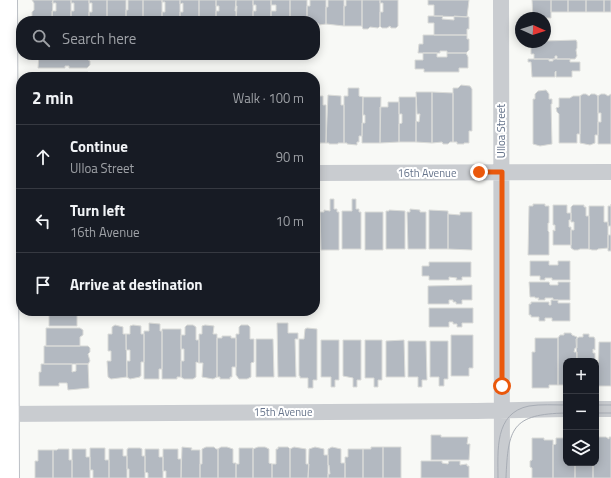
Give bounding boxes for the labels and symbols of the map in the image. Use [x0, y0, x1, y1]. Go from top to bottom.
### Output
north arrow [515, 12, 551, 48]
street label: Ulloa Street [493, 104, 509, 158]
route end [470, 163, 488, 181]
street label: 16th Avenue [398, 165, 457, 181]
route start [493, 377, 511, 395]
street label: 15th Avenue [254, 404, 313, 420]

